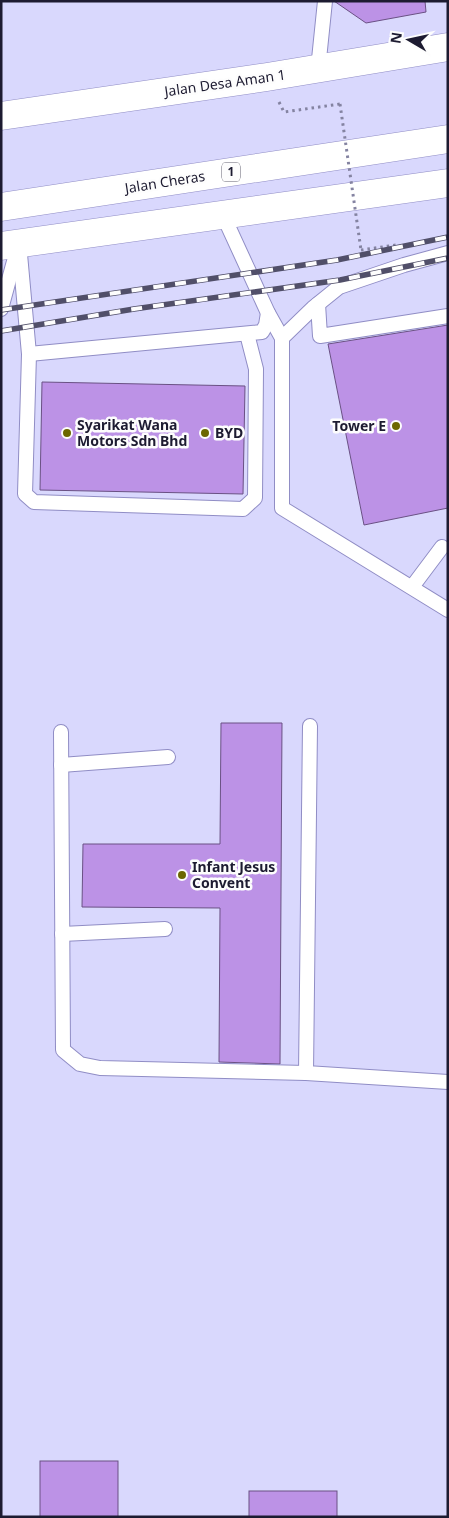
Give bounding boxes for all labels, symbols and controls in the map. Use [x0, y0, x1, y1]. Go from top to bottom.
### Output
north arrow [384, 15, 434, 65]
text: N [385, 31, 406, 45]
street label: Jalan Desa Aman 1 [161, 65, 287, 101]
road number: 1 [222, 162, 240, 182]
street label: Jalan Cheras [122, 166, 207, 198]
place label: Syarikat Wana Motors Sdn Bhd [77, 415, 187, 450]
place label: Tower E [332, 416, 386, 435]
marker: Tower E [390, 420, 402, 432]
place label: BYD [215, 423, 243, 442]
marker: Syarikat Wana Motors Sdn Bhd [61, 427, 73, 439]
marker: BYD [199, 427, 211, 439]
place label: Infant Jesus Convent [192, 857, 275, 892]
marker: Infant Jesus Convent [176, 869, 188, 881]

